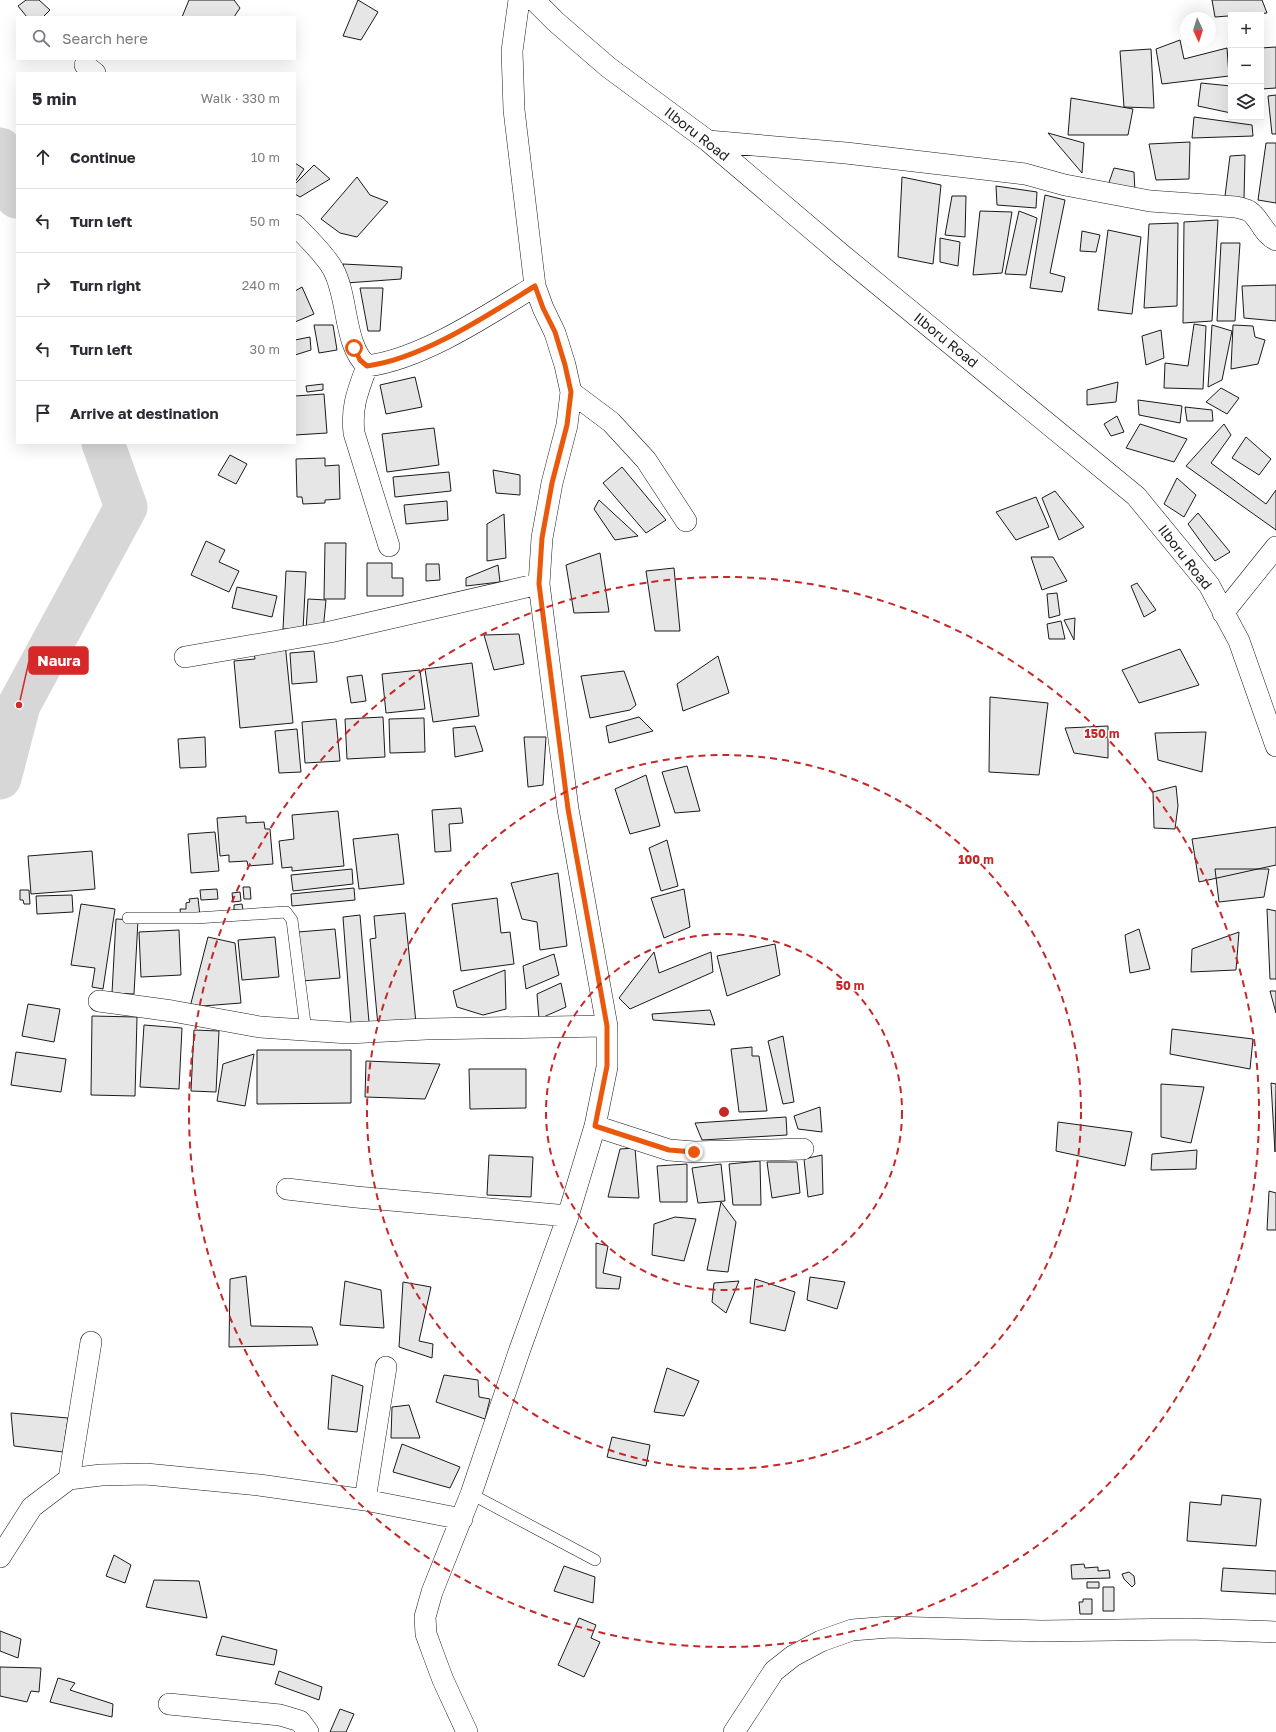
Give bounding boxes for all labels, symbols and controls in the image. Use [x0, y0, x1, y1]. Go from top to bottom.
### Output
north arrow [1180, 12, 1216, 48]
map controls [1228, 12, 1264, 120]
button: + [1228, 12, 1264, 48]
search box [16, 16, 296, 60]
icon: search [30, 27, 52, 49]
text: Search here [62, 29, 148, 47]
button: − [1228, 48, 1264, 84]
button: layers [1228, 84, 1264, 120]
text: 5 min [32, 88, 76, 109]
text: Walk · 330 m [201, 90, 280, 106]
street label: Ilboru Road [661, 103, 733, 164]
icon: ahead [32, 146, 54, 168]
text: Continue [70, 148, 136, 166]
text: 10 m [251, 149, 280, 165]
icon: left [32, 210, 54, 232]
text: Turn left [70, 212, 132, 230]
text: 50 m [250, 213, 280, 229]
icon: right [32, 274, 54, 296]
text: Turn right [70, 276, 141, 294]
text: 240 m [242, 277, 280, 293]
street label: Ilboru Road [911, 309, 982, 371]
icon: left [32, 338, 54, 360]
route start [345, 339, 363, 357]
text: Turn left [70, 340, 132, 358]
text: 30 m [250, 341, 280, 357]
icon: arrive [32, 402, 54, 424]
text: Arrive at destination [70, 404, 219, 422]
street label: Ilboru Road [1155, 521, 1216, 593]
callout: Naura [29, 647, 88, 674]
text: Naura [37, 651, 81, 669]
text: 150 m [1085, 726, 1119, 741]
text: 100 m [958, 852, 994, 867]
text: 50 m [836, 978, 864, 993]
centre of rings [717, 1105, 731, 1119]
route end [685, 1143, 703, 1161]

